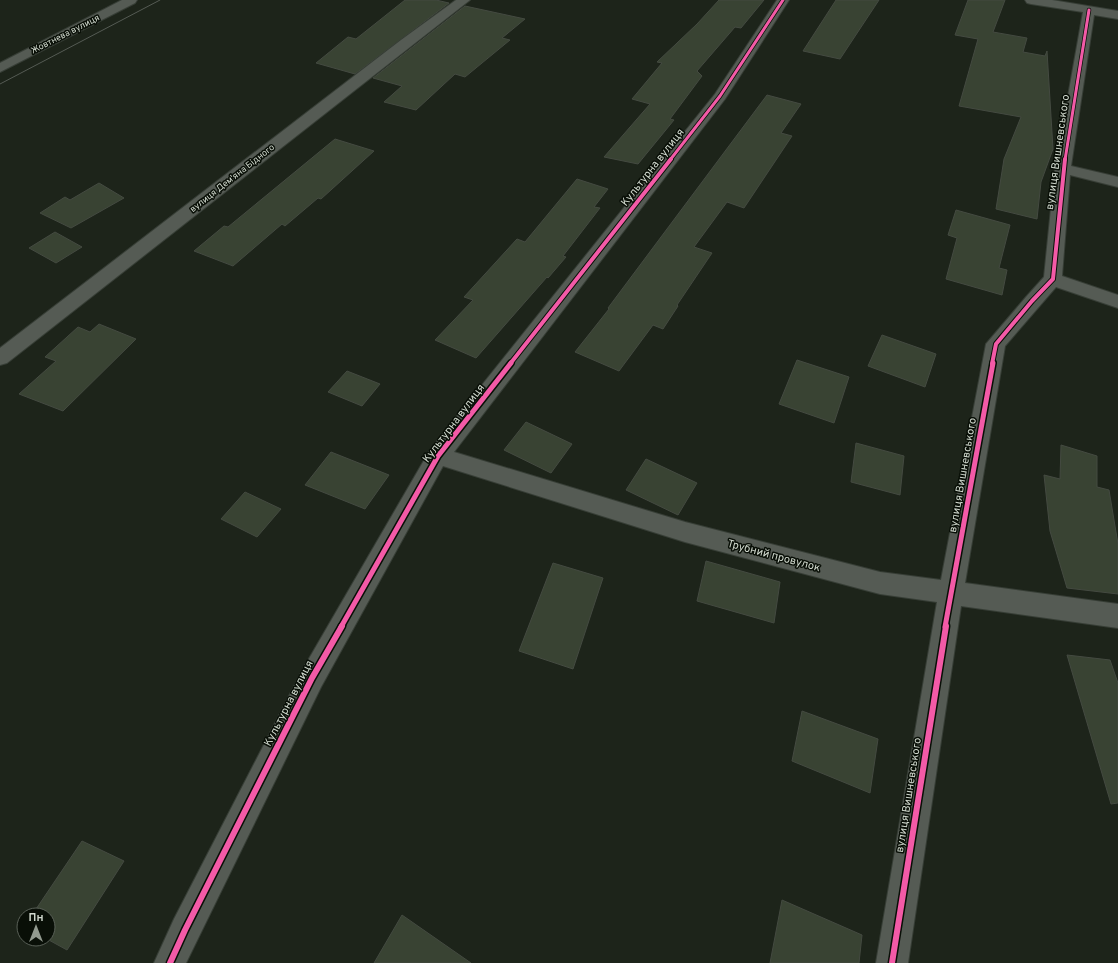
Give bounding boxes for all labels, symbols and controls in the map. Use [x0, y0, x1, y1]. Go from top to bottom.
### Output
street label: Жовтнева вулиця [29, 12, 102, 57]
street label: вулиця Вишневського [1043, 94, 1073, 211]
street label: Культурна вулиця [618, 126, 688, 209]
street label: вулиця Дем'яна Бідного [188, 142, 277, 215]
street label: Культурна вулиця [420, 381, 488, 466]
street label: вулиця Вишневського [946, 417, 980, 534]
street label: Трубний провулок [726, 537, 822, 575]
street label: Культурна вулиця [261, 658, 317, 749]
street label: вулиця Вишневського [893, 737, 925, 854]
north arrow [16, 907, 56, 947]
text: Пн [29, 911, 43, 925]

